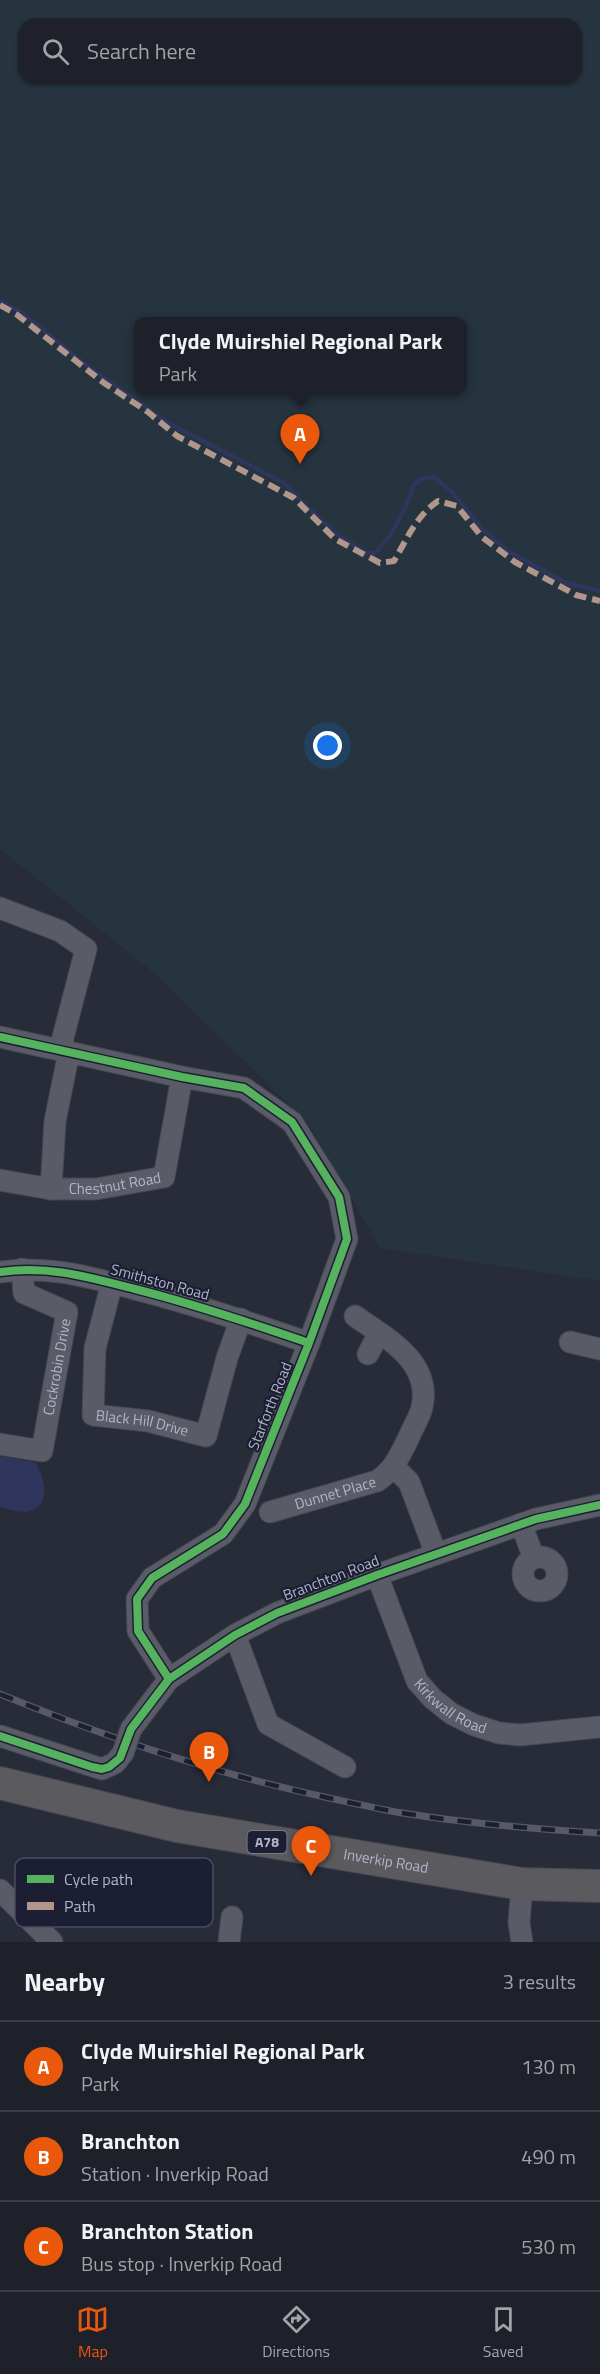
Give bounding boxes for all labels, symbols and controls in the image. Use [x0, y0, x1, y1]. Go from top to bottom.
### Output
search box [18, 18, 582, 84]
text: Search here [87, 34, 196, 68]
icon: search [39, 35, 72, 68]
popup [134, 317, 467, 395]
text: Clyde Muirshiel Regional Park [159, 324, 442, 358]
text: Park [159, 358, 197, 389]
pin: A [280, 414, 320, 464]
your location [313, 731, 342, 760]
street label: Chestnut Road [69, 1166, 163, 1200]
street label: Smithston Road [108, 1257, 212, 1306]
street label: Cockrobin Drive [37, 1317, 77, 1417]
street label: Starforth Road [241, 1358, 298, 1453]
street label: Black Hill Drive [95, 1403, 191, 1442]
street label: Dunnet Place [292, 1470, 379, 1515]
street label: Branchton Road [279, 1549, 382, 1606]
street label: Kirkwall Road [409, 1673, 490, 1739]
pin: B [190, 1732, 228, 1782]
pin: C [292, 1826, 330, 1876]
road number: A78 [248, 1831, 286, 1853]
street label: Inverkip Road [342, 1842, 430, 1879]
legend [15, 1858, 213, 1927]
text: Cycle path [64, 1867, 133, 1891]
text: Path [64, 1894, 96, 1918]
text: Nearby [24, 1962, 105, 2001]
text: 3 results [503, 1966, 576, 1997]
text: Clyde Muirshiel Regional Park [81, 2034, 365, 2068]
text: A [37, 2051, 50, 2082]
text: 130 m [521, 2051, 576, 2082]
text: Park [81, 2068, 119, 2099]
text: Branchton [81, 2124, 180, 2158]
text: B [37, 2141, 50, 2172]
text: 490 m [521, 2141, 576, 2172]
text: Station · Inverkip Road [81, 2158, 269, 2189]
text: Branchton Station [81, 2214, 253, 2248]
text: C [38, 2231, 49, 2262]
text: 530 m [521, 2231, 576, 2262]
text: Bus stop · Inverkip Road [81, 2248, 282, 2279]
tab: Map [76, 2303, 109, 2363]
tab: Directions [262, 2303, 330, 2363]
tab: Saved [483, 2303, 524, 2363]

